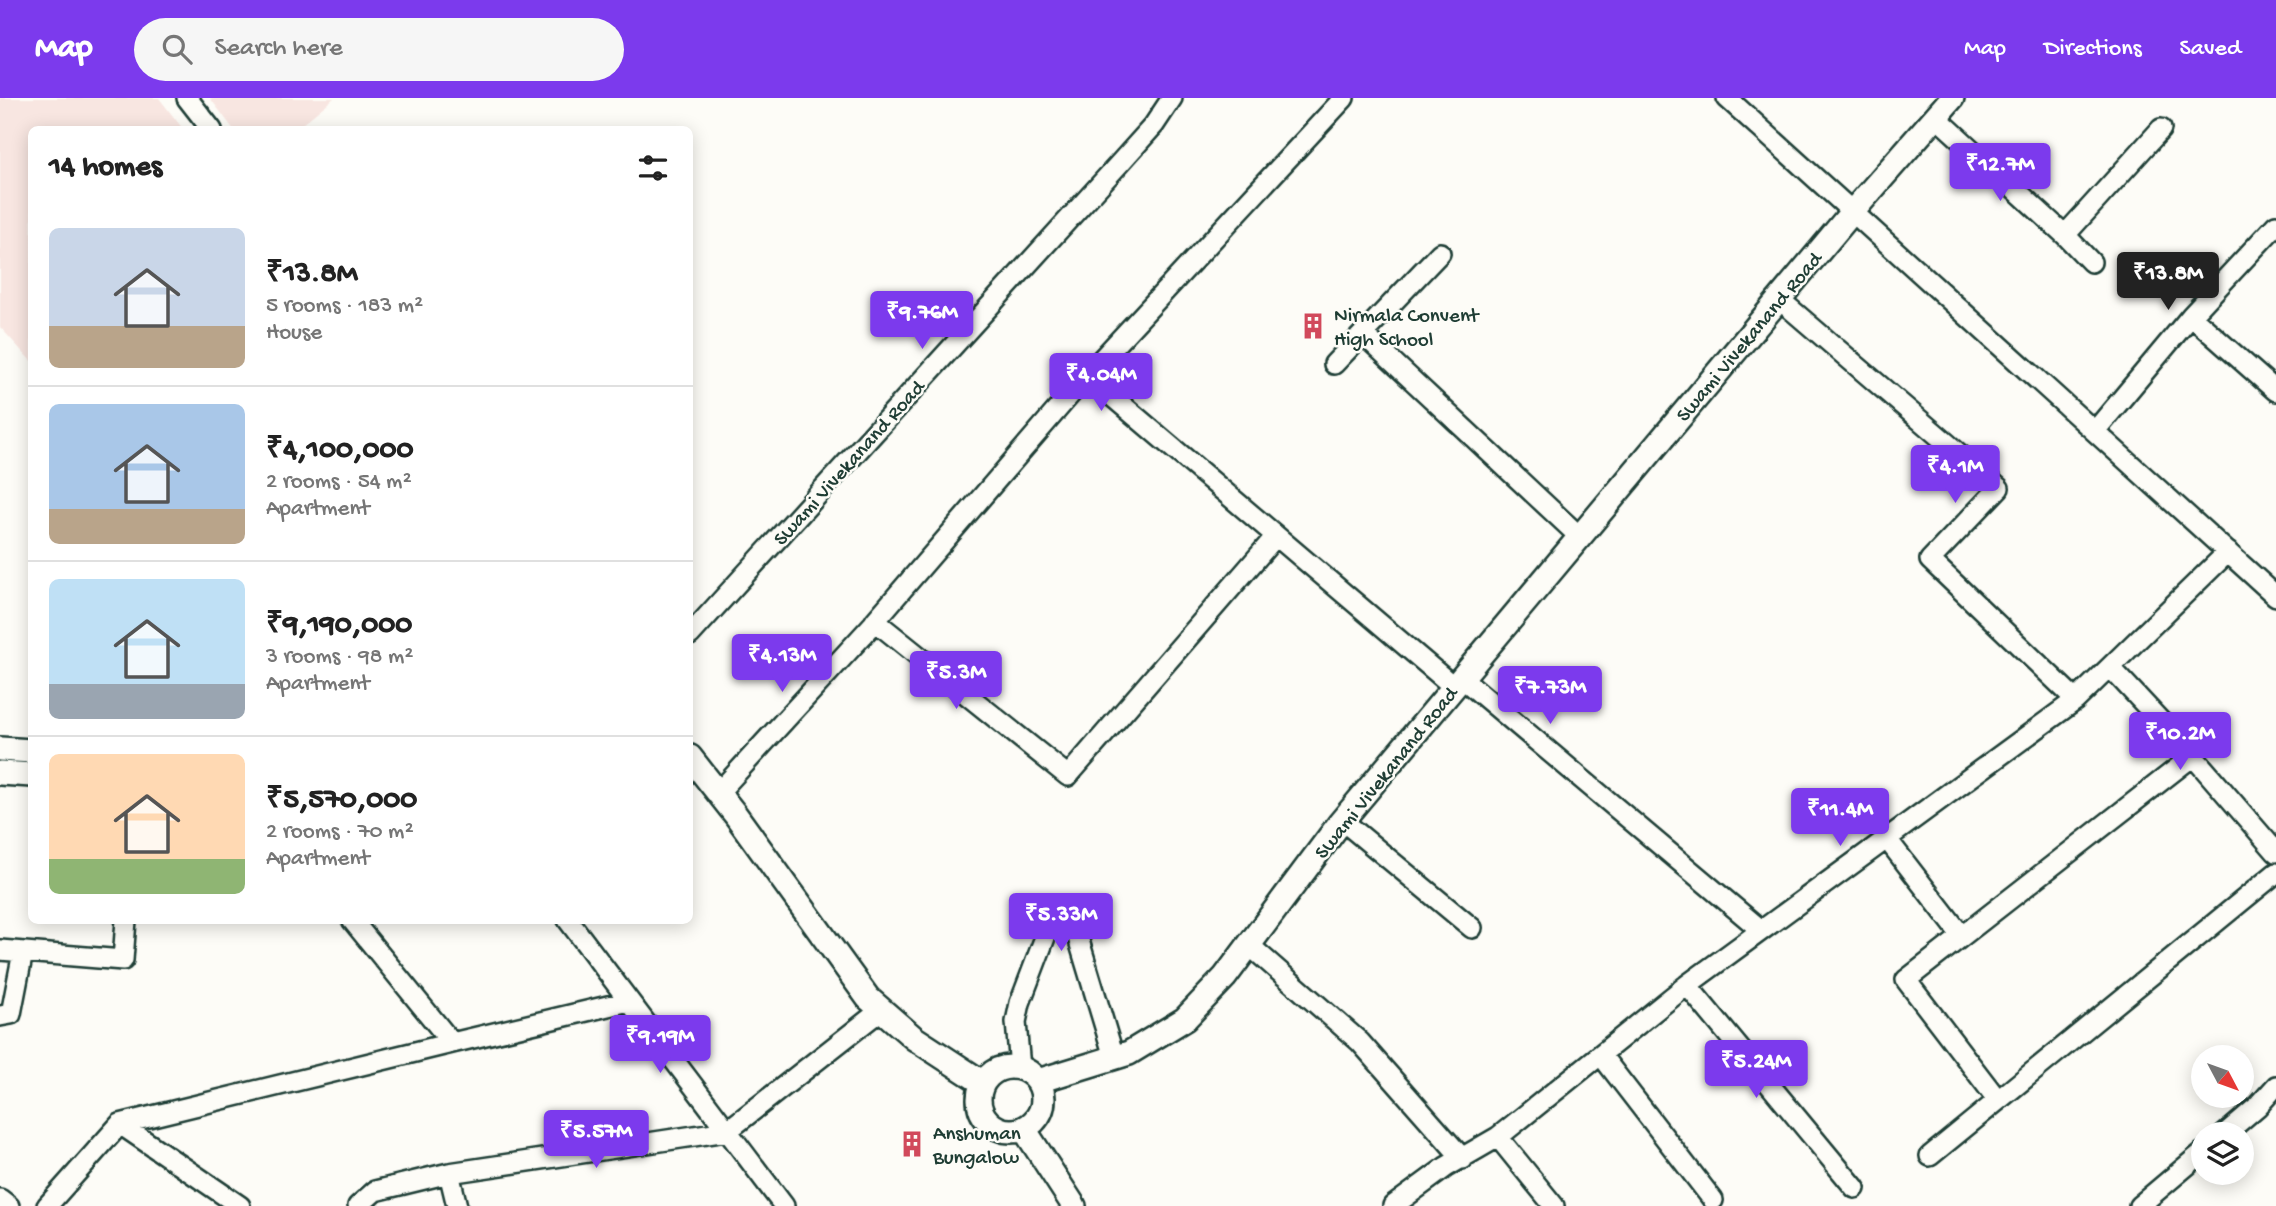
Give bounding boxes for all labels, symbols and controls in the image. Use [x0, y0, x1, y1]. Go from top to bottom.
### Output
search box [134, 18, 624, 81]
text: Map [35, 30, 92, 68]
icon: search [158, 30, 196, 68]
text: Search here [214, 34, 343, 65]
text: Map [1964, 35, 2006, 64]
text: Directions [2044, 35, 2142, 64]
text: Saved [2180, 35, 2241, 64]
pin: ₹12.7M [1943, 144, 2057, 203]
icon: filters [634, 149, 672, 187]
text: 14 homes [49, 151, 162, 186]
text: ₹12.7M [1966, 152, 2034, 179]
street label: Swami Vivekanand Road [1672, 247, 1830, 428]
pin: ₹13.8M [2111, 252, 2225, 312]
icon: home [105, 256, 189, 340]
text: ₹13.8M [266, 258, 358, 293]
text: ₹13.8M [2133, 261, 2203, 288]
pin: ₹9.76M [865, 292, 979, 351]
text: 5 rooms · 183 m² [266, 293, 423, 320]
text: ₹9.76M [886, 300, 958, 327]
place label: Nirmala Convent High School [1334, 305, 1481, 354]
building icon: Nirmala Convent High School [1298, 311, 1328, 341]
text: House [266, 320, 322, 347]
pin: ₹4.04M [1044, 354, 1158, 413]
text: ₹4.04M [1065, 362, 1137, 389]
street label: Swami Vivekanand Road [770, 375, 933, 552]
icon: home [105, 432, 189, 516]
text: ₹4,100,000 [266, 434, 414, 469]
pin: ₹4.1M [1906, 446, 2004, 505]
text: ₹4.1M [1927, 454, 1983, 481]
text: 2 rooms · 54 m² [266, 469, 412, 496]
text: Apartment [266, 496, 370, 523]
icon: home [105, 607, 189, 691]
text: ₹9,190,000 [266, 609, 412, 644]
pin: ₹4.13M [725, 634, 839, 694]
text: ₹4.13M [748, 643, 816, 670]
text: 3 rooms · 98 m² [266, 644, 413, 671]
pin: ₹5.3M [907, 652, 1005, 711]
text: ₹5.3M [926, 660, 986, 687]
pin: ₹7.73M [1493, 666, 1607, 726]
text: Apartment [266, 671, 370, 698]
text: ₹7.73M [1514, 675, 1586, 702]
street label: Swami Vivekanand Road [1311, 682, 1466, 865]
pin: ₹10.2M [2123, 712, 2237, 772]
text: ₹10.2M [2145, 721, 2215, 748]
icon: home [105, 782, 189, 866]
text: ₹5,570,000 [266, 784, 417, 819]
pin: ₹11.4M [1783, 788, 1897, 848]
text: ₹11.4M [1807, 797, 1873, 824]
text: 2 rooms · 70 m² [266, 819, 414, 846]
text: Apartment [266, 846, 370, 873]
pin: ₹5.33M [1004, 894, 1118, 953]
text: ₹5.33M [1025, 902, 1097, 929]
pin: ₹9.19M [603, 1016, 717, 1075]
text: ₹9.19M [626, 1024, 694, 1051]
pin: ₹5.24M [1699, 1040, 1813, 1100]
north arrow [2191, 1045, 2254, 1108]
map controls [2191, 1045, 2254, 1185]
text: ₹5.24M [1721, 1049, 1791, 1076]
pin: ₹5.57M [539, 1110, 653, 1170]
text: ₹5.57M [560, 1119, 632, 1146]
button: layers [2191, 1122, 2254, 1185]
place label: Anshuman Bungalow [932, 1123, 1021, 1172]
building icon: Anshuman Bungalow [897, 1129, 927, 1159]

